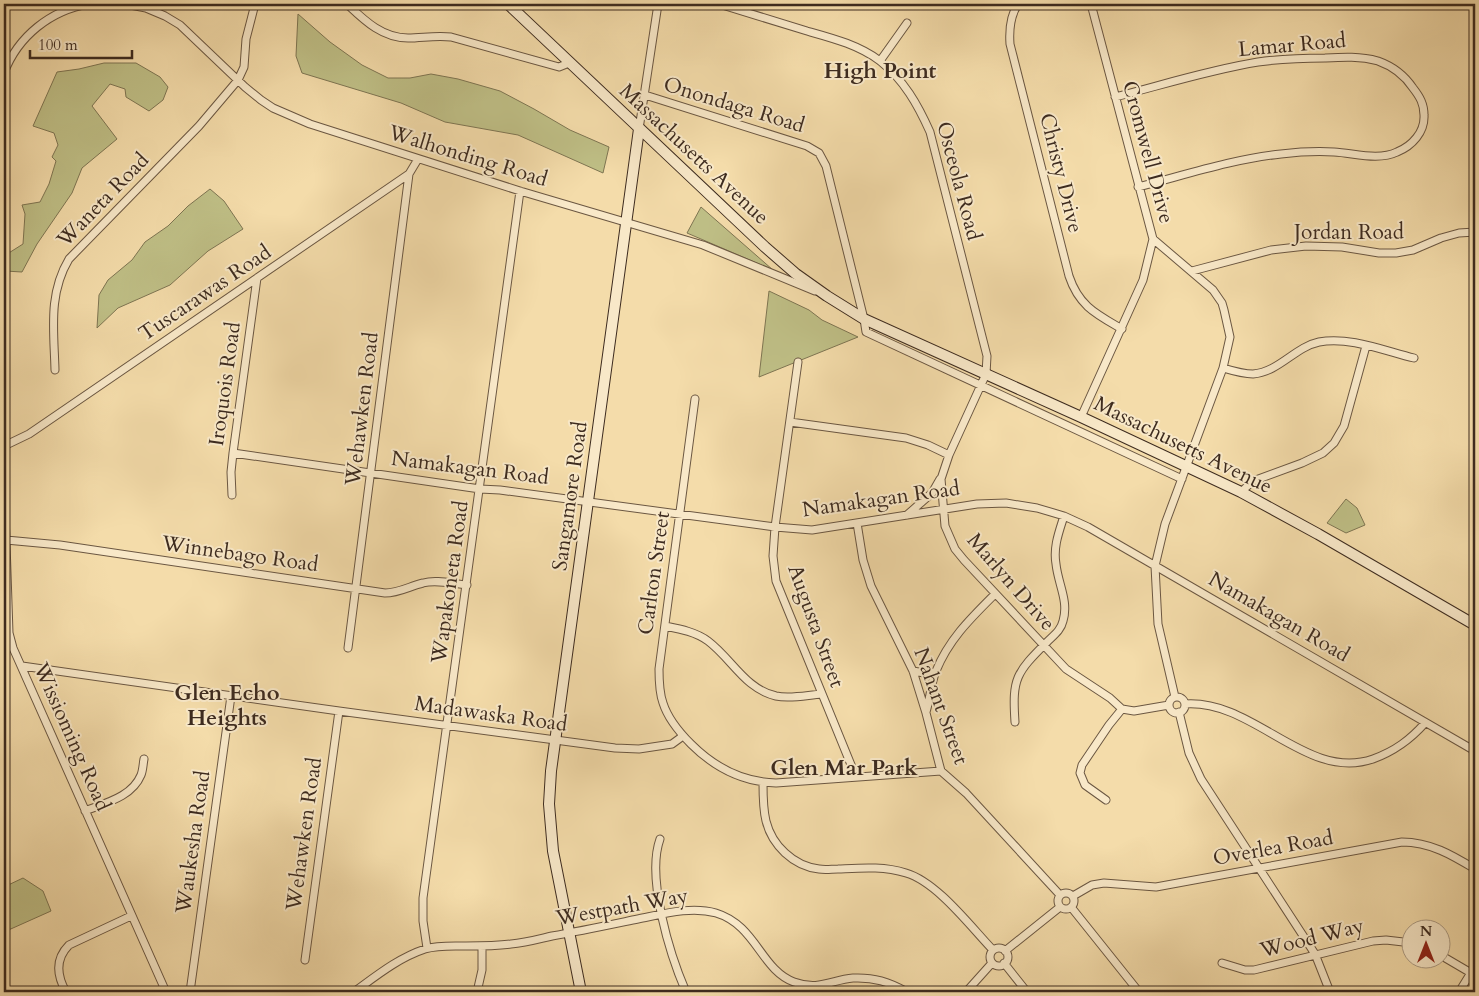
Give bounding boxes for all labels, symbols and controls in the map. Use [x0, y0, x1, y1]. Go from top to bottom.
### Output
street label: Lamar Road [1237, 26, 1347, 64]
scale bar [30, 28, 132, 60]
text: 100 m [38, 35, 78, 55]
district label: High Point [824, 56, 936, 86]
street label: Onondaga Road [660, 70, 808, 140]
street label: Massachusetts Avenue [613, 77, 775, 231]
street label: Cromwell Drive [1115, 78, 1181, 226]
street label: Christy Drive [1032, 110, 1090, 236]
street label: Walhonding Road [384, 118, 551, 194]
street label: Osceola Road [929, 118, 989, 244]
street label: Waneta Road [50, 146, 156, 254]
street label: Jordan Road [1291, 218, 1404, 247]
street label: Tuscarawas Road [133, 238, 277, 348]
street label: Iroquois Road [202, 320, 248, 448]
street label: Wehawken Road [338, 330, 386, 489]
street label: Massachusetts Avenue [1089, 389, 1277, 501]
street label: Sangamore Road [545, 419, 595, 573]
street label: Namakagan Road [389, 444, 551, 492]
street label: Namakagan Road [800, 474, 962, 524]
street label: Wapakoneta Road [424, 499, 476, 666]
street label: Carlton Street [631, 509, 677, 637]
street label: Marlyn Drive [960, 527, 1062, 637]
street label: Winnebago Road [159, 529, 320, 579]
street label: Augusta Street [780, 561, 852, 692]
street label: Namakagan Road [1203, 565, 1355, 669]
street label: Nahant Street [906, 644, 976, 769]
street label: Wissioming Road [26, 657, 118, 816]
district label: Glen Echo Heights [174, 678, 280, 733]
street label: Madawaska Road [413, 689, 569, 739]
district label: Glen Mar Park [770, 753, 918, 783]
street label: Wehawken Road [279, 755, 329, 914]
street label: Waukesha Road [168, 769, 217, 916]
street label: Overlea Road [1211, 823, 1335, 873]
street label: Westpath Way [553, 881, 690, 933]
street label: Wood Way [1256, 911, 1367, 965]
north arrow [1402, 918, 1452, 968]
text: N [1420, 922, 1432, 941]

